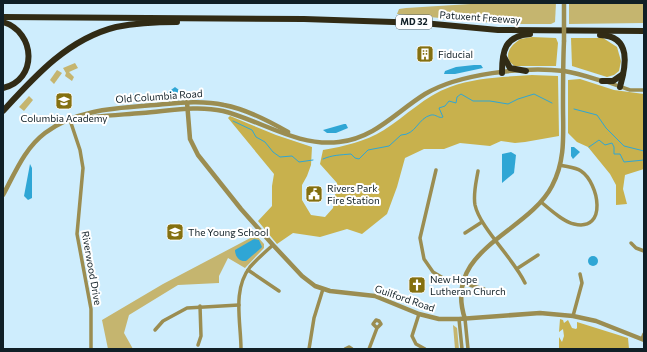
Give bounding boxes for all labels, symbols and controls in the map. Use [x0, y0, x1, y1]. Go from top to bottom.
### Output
street label: Patuxent Freeway [439, 8, 521, 26]
road number: MD 32 [396, 15, 432, 29]
building icon: Fiducial [415, 44, 435, 64]
place label: Fiducial [438, 48, 473, 60]
street label: Old Columbia Road [115, 87, 203, 105]
school or university icon: Columbia Academy [54, 91, 74, 111]
place label: Columbia Academy [21, 112, 108, 124]
place label: Rivers Park Fire Station [327, 182, 380, 206]
public building icon: Rivers Park Fire Station [304, 184, 324, 204]
school or university icon: The Young School [165, 222, 185, 242]
place label: The Young School [188, 226, 269, 238]
street label: Riverwood Drive [80, 230, 104, 306]
place label: New Hope Lutheran Church [430, 273, 506, 297]
church icon: New Hope Lutheran Church [407, 275, 427, 295]
street label: Guilford Road [373, 282, 437, 314]

